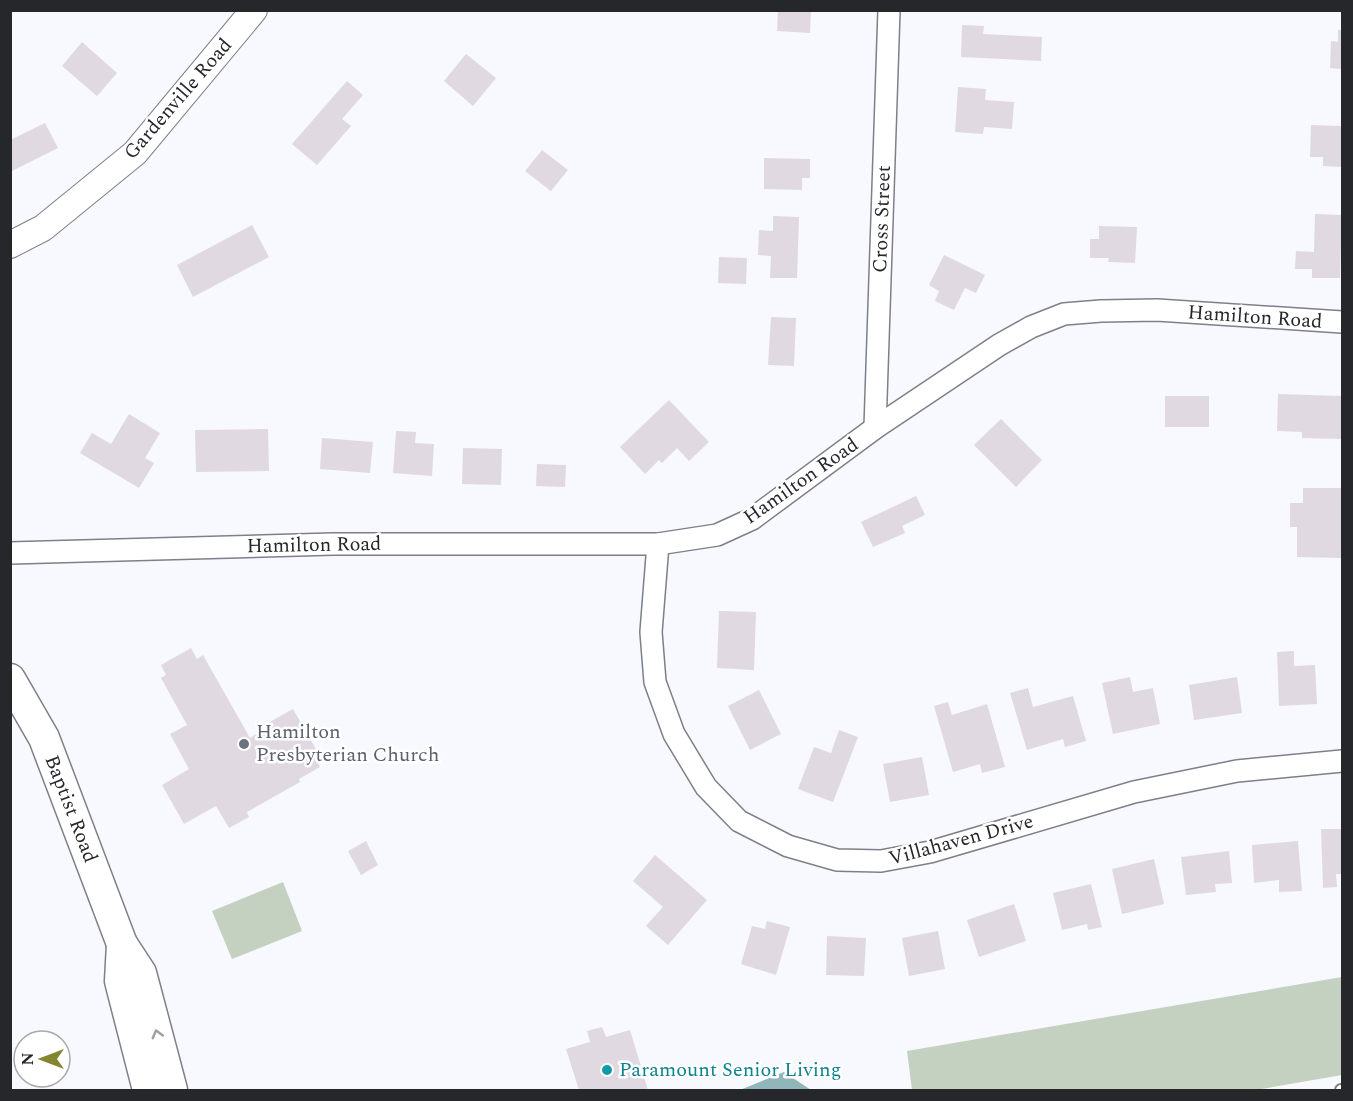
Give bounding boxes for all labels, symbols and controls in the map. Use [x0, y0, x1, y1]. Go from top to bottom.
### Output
street label: Gardenville Road [117, 32, 239, 166]
street label: Cross Street [865, 165, 899, 273]
street label: Hamilton Road [1187, 297, 1323, 337]
street label: Hamilton Road [737, 430, 865, 532]
street label: Hamilton Road [246, 529, 382, 561]
place label: Hamilton Presbyterian Church [256, 717, 439, 770]
marker: Hamilton Presbyterian Church [237, 737, 251, 751]
street label: Baptist Road [37, 751, 105, 867]
street label: Villahaven Drive [885, 806, 1037, 874]
north arrow [12, 1029, 72, 1089]
one-way arrow [151, 1029, 164, 1039]
text: N [16, 1052, 40, 1066]
place label: Paramount Senior Living [619, 1055, 841, 1085]
marker: Paramount Senior Living [600, 1063, 614, 1077]

